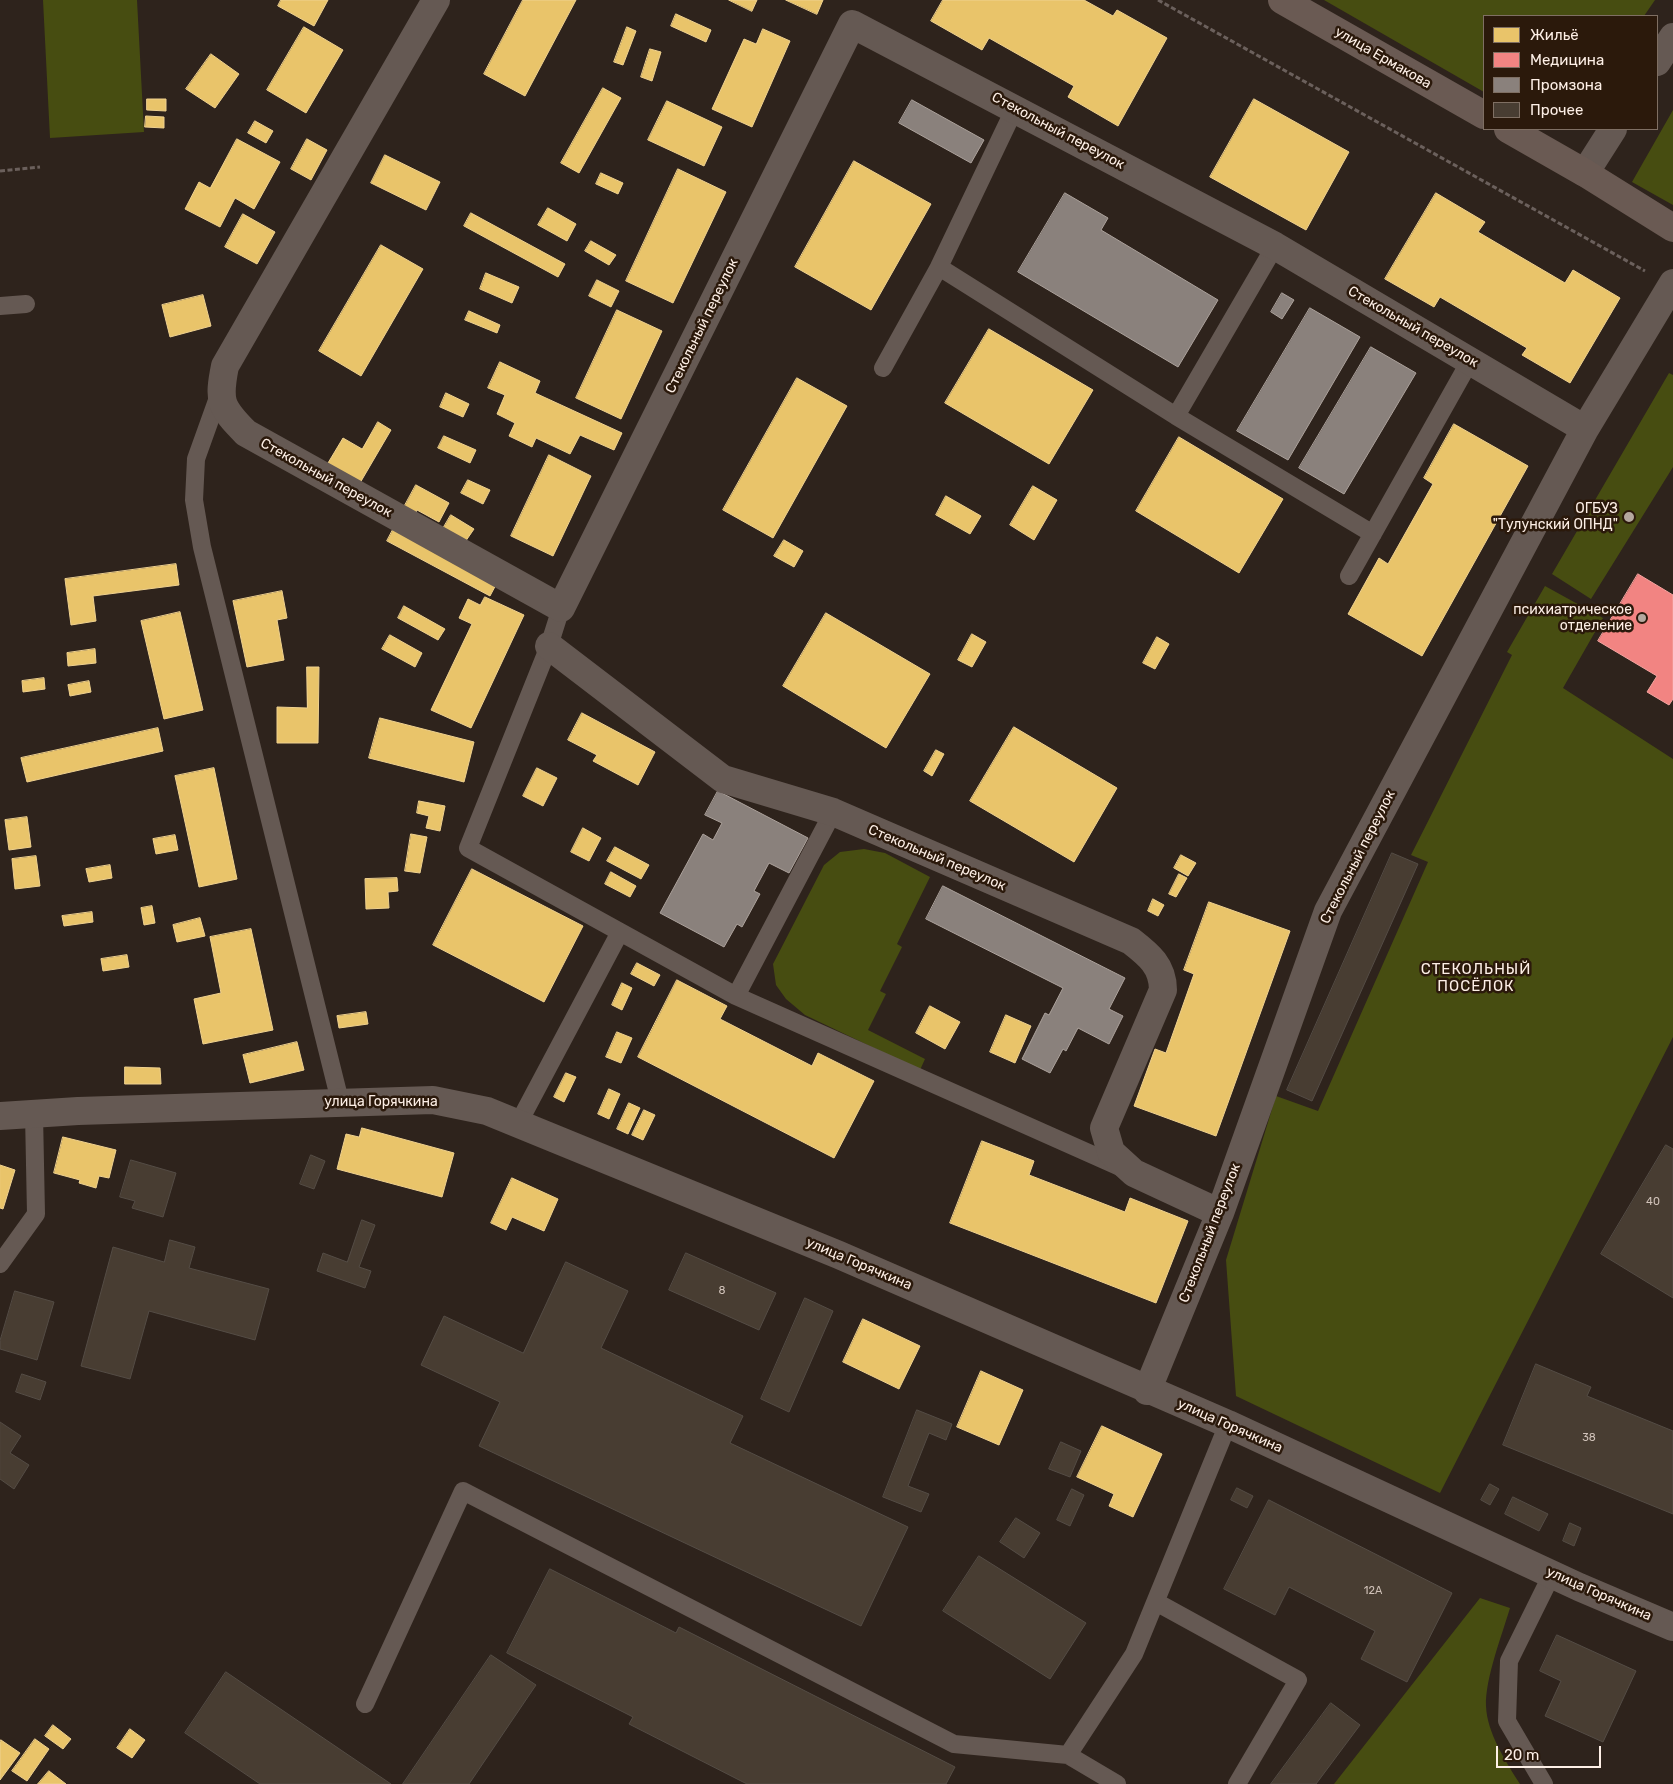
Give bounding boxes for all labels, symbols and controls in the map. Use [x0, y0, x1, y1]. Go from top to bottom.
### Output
legend [1483, 15, 1658, 130]
street label: улица Ермакова [1332, 24, 1434, 92]
text: Жильё [1530, 26, 1579, 44]
text: Медицина [1530, 51, 1604, 69]
text: Промзона [1530, 76, 1602, 94]
street label: Стекольный переулок [989, 89, 1127, 173]
text: Прочее [1530, 101, 1583, 119]
street label: Стекольный переулок [662, 256, 742, 396]
street label: Стекольный переулок [1345, 283, 1481, 371]
street label: Стекольный переулок [257, 435, 395, 521]
place label: ОГБУЗ "Тулунский ОПНД" [1493, 501, 1618, 534]
marker: ОГБУЗ "Тулунский ОПНД" [1622, 510, 1636, 524]
place label: психиатрическое отделение [1513, 602, 1632, 634]
marker: психиатрическое отделение [1636, 612, 1648, 624]
street label: Стекольный переулок [1317, 787, 1399, 927]
street label: Стекольный переулок [866, 821, 1008, 895]
district label: СТЕКОЛЬНЫЙ ПОСЁЛОК [1419, 961, 1533, 996]
street label: улица Горячкина [324, 1094, 438, 1110]
street label: Стекольный переулок [1176, 1161, 1244, 1305]
house number: 40 [1646, 1195, 1660, 1209]
street label: улица Горячкина [804, 1234, 914, 1294]
house number: 8 [719, 1284, 725, 1298]
street label: улица Горячкина [1175, 1395, 1285, 1457]
house number: 38 [1582, 1431, 1596, 1445]
street label: улица Горячкина [1544, 1563, 1654, 1625]
house number: 12А [1364, 1584, 1382, 1598]
scale bar [1498, 1736, 1603, 1768]
text: 20 m [1504, 1746, 1539, 1764]

